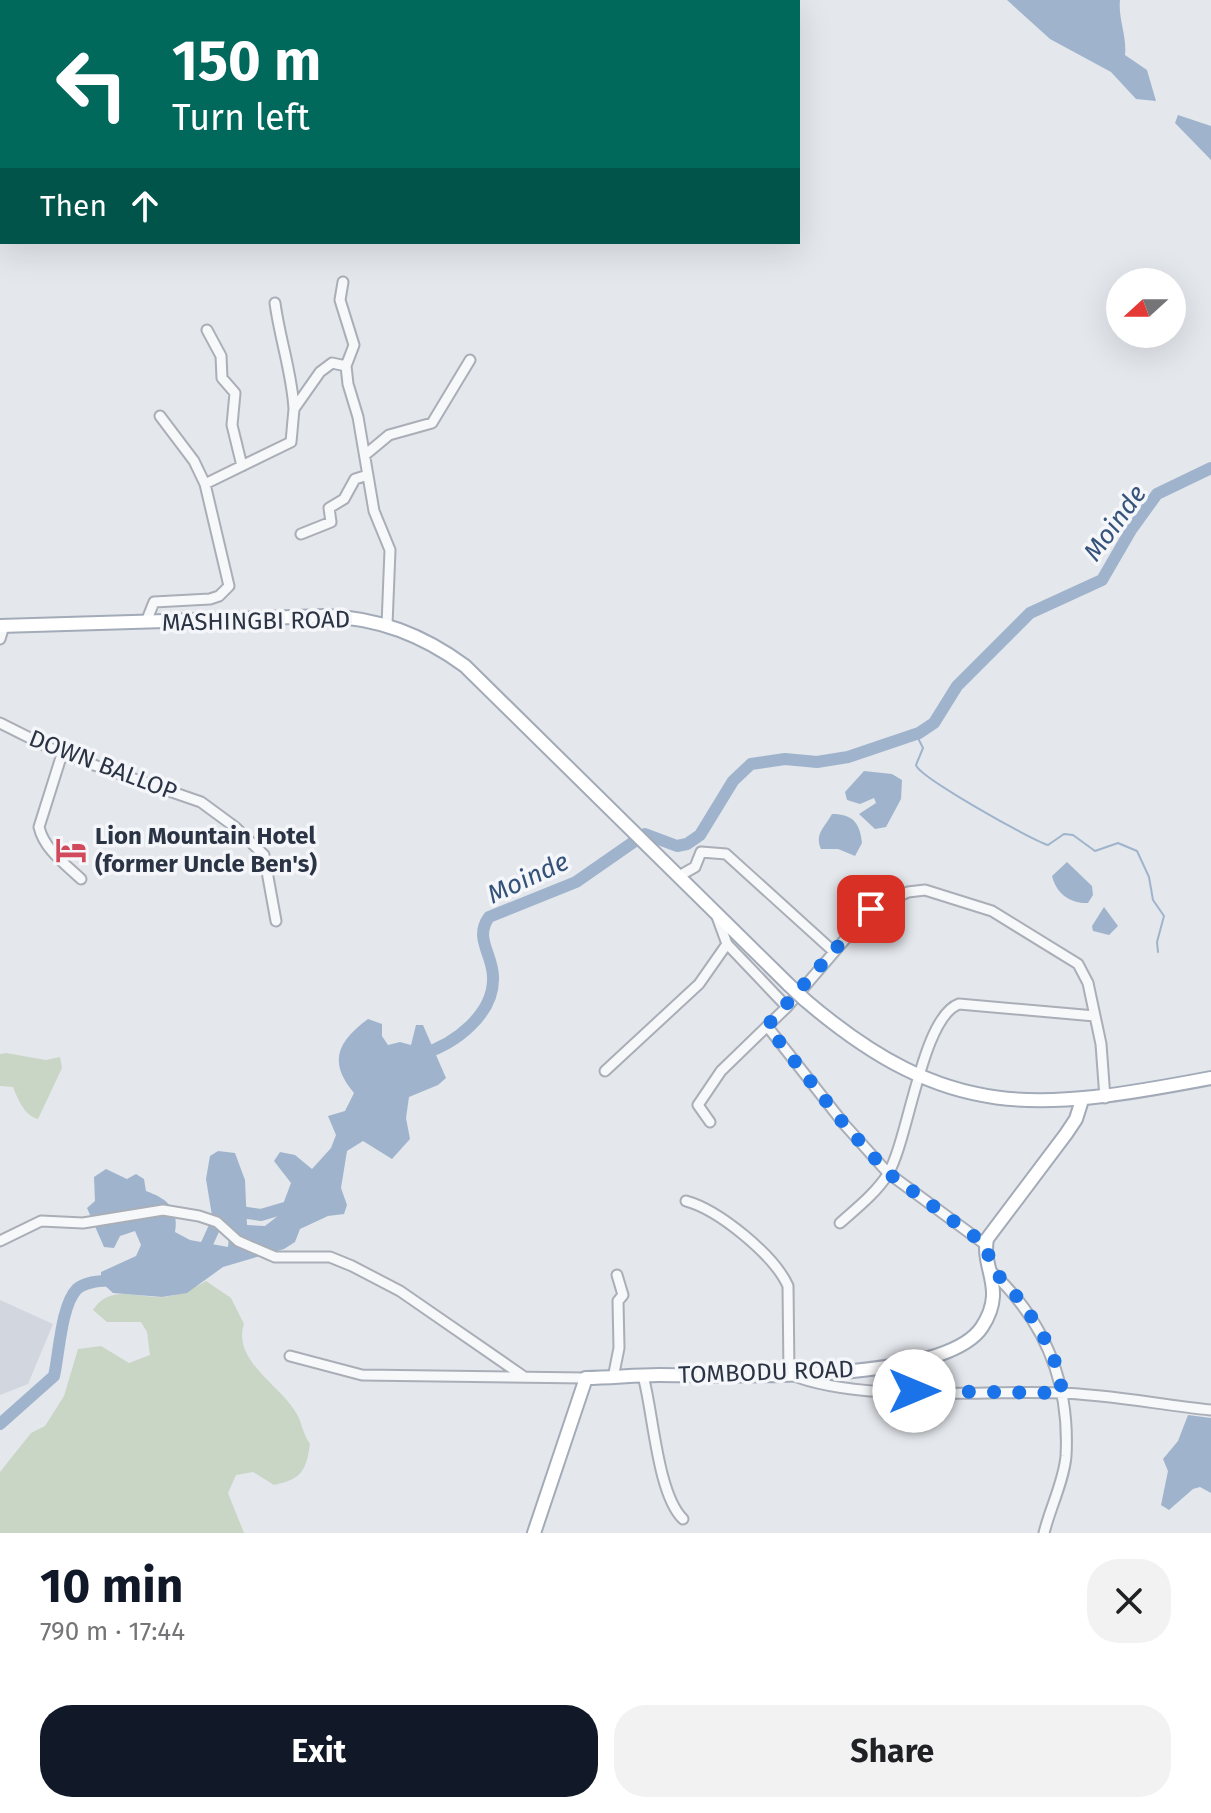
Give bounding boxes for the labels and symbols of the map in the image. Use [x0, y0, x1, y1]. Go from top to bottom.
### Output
north arrow [1106, 268, 1186, 348]
water label: Moinde [1077, 479, 1153, 567]
street label: MASHINGBI ROAD [162, 605, 350, 637]
street label: DOWN BALLOP [25, 724, 181, 806]
place label: Lion Mountain Hotel (former Uncle Ben's) [95, 822, 317, 878]
hotel icon: Lion Mountain Hotel (former Uncle Ben's) [54, 833, 88, 867]
water label: Moinde [482, 846, 574, 910]
pin [837, 875, 905, 943]
position arrow [872, 1349, 956, 1433]
street label: TOMBODU ROAD [678, 1355, 854, 1389]

